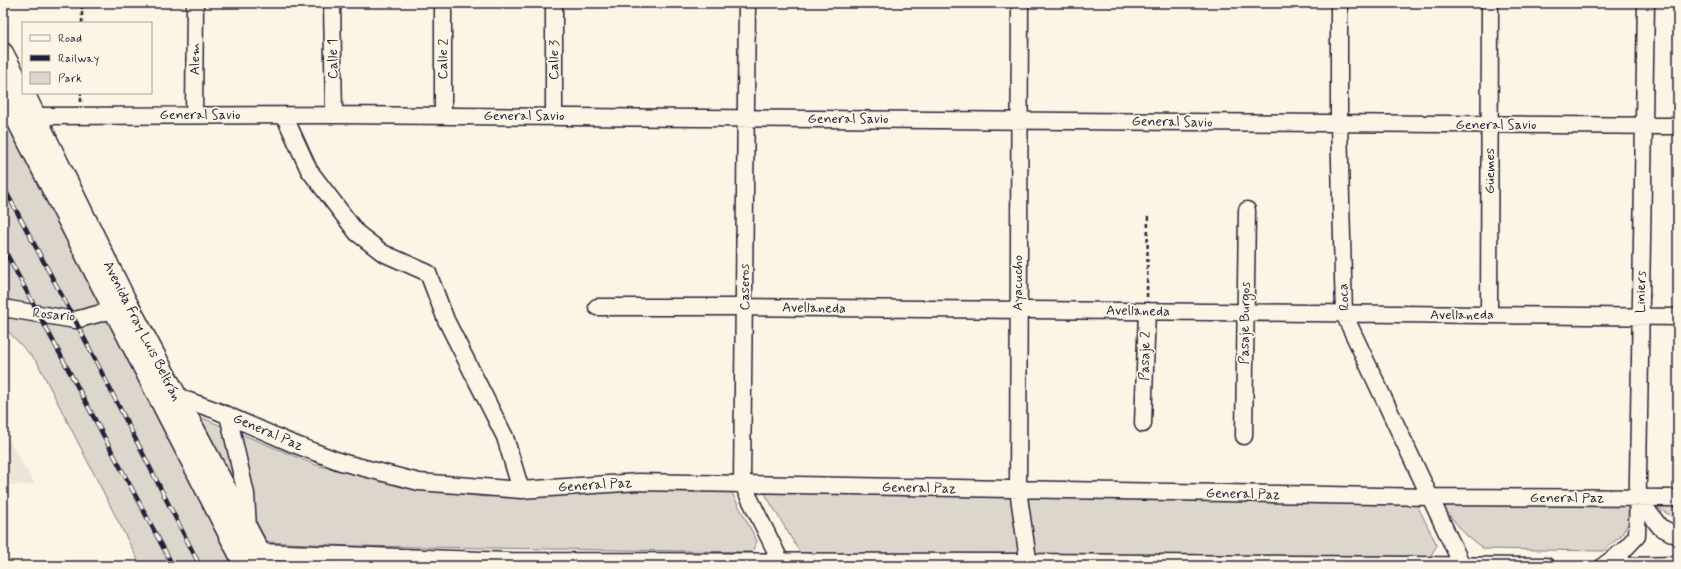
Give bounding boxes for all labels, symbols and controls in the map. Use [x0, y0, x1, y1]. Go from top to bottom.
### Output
legend [22, 22, 152, 94]
text: Road [58, 31, 82, 47]
street label: Calle 2 [434, 38, 452, 79]
street label: Calle 1 [324, 39, 342, 79]
street label: Calle 3 [545, 40, 563, 80]
street label: Alem [186, 43, 204, 75]
text: Railway [58, 51, 100, 67]
text: Park [58, 71, 82, 87]
street label: General Savio [160, 106, 240, 124]
street label: General Savio [484, 107, 564, 125]
street label: General Savio [808, 110, 888, 128]
street label: General Savio [1131, 112, 1213, 132]
street label: General Savio [1456, 116, 1536, 134]
street label: Güemes [1481, 148, 1499, 194]
street label: Ayacucho [1009, 255, 1027, 311]
street label: Avenida Fray Luis Beltrán [99, 258, 185, 404]
street label: Caseros [736, 263, 754, 311]
street label: Liniers [1632, 271, 1650, 313]
street label: Pasaje Burgos [1235, 281, 1256, 365]
street label: Roca [1334, 283, 1354, 311]
street label: Avellaneda [782, 298, 846, 318]
street label: Avellaneda [1106, 301, 1170, 321]
street label: Rosario [32, 304, 76, 326]
street label: Avellaneda [1430, 306, 1494, 324]
street label: Pasaje 2 [1135, 331, 1155, 381]
street label: General Paz [230, 409, 306, 455]
street label: General Paz [557, 473, 633, 497]
street label: General Paz [882, 478, 956, 498]
street label: General Paz [1206, 484, 1280, 504]
street label: General Paz [1530, 489, 1604, 507]

